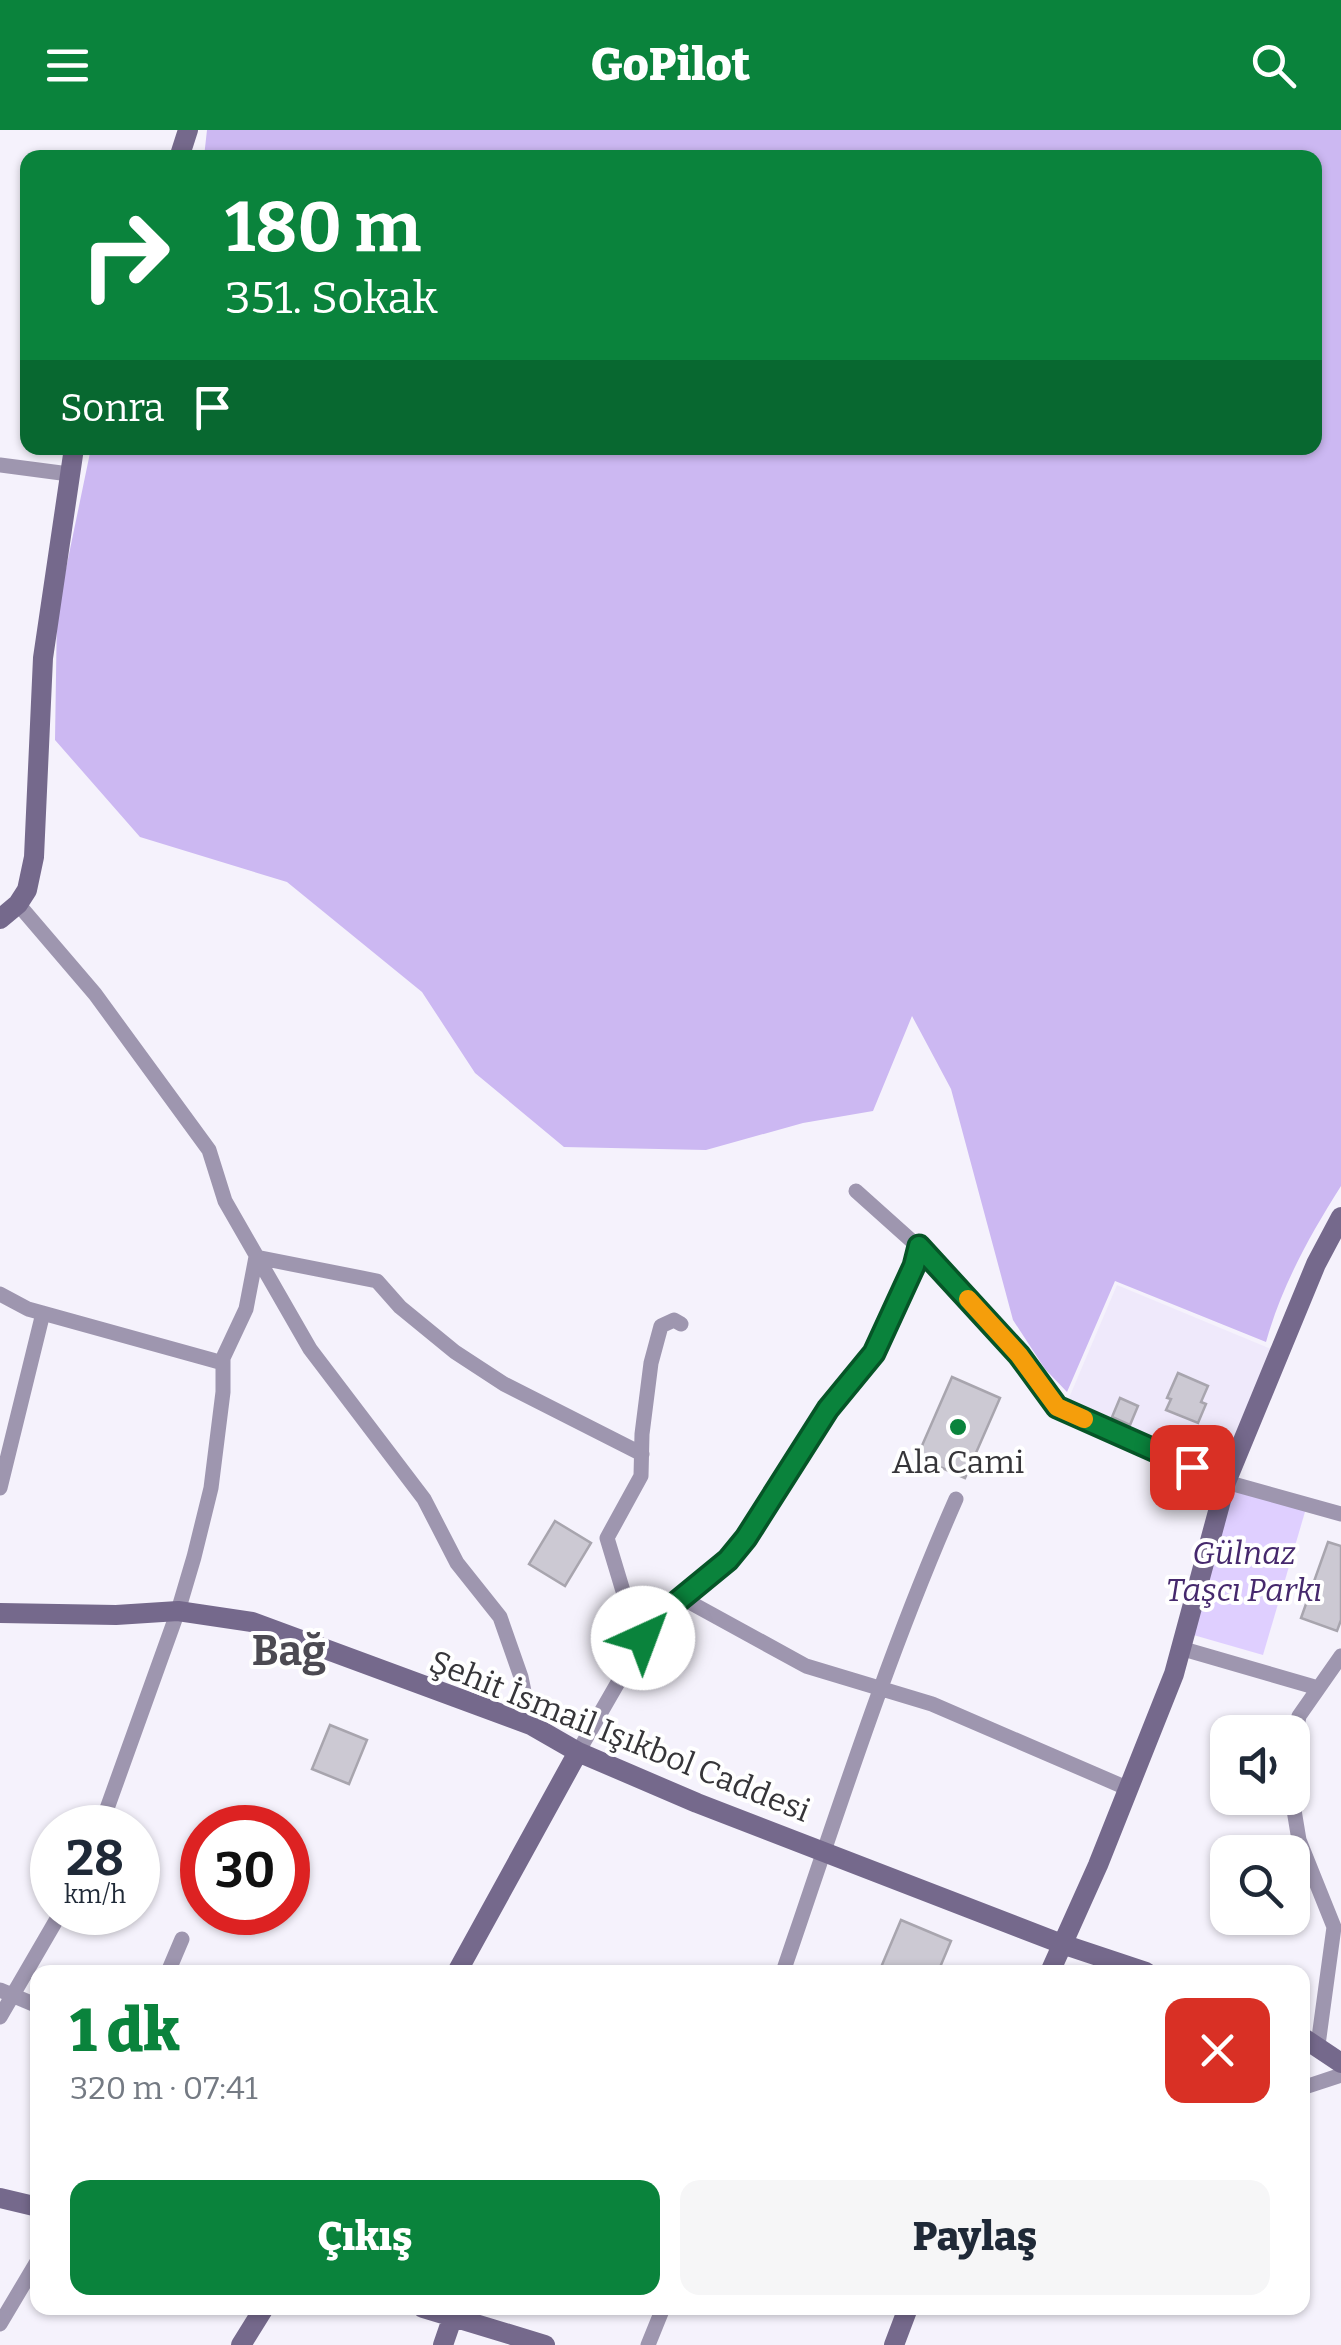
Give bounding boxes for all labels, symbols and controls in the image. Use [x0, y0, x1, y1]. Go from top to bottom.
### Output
icon: menu [40, 38, 95, 93]
text: GoPilot [591, 38, 750, 92]
icon: search [1246, 38, 1301, 93]
text: 180 m [225, 186, 421, 270]
icon: right [60, 190, 190, 320]
text: 351. Sokak [225, 271, 438, 325]
icon: arrive [185, 380, 240, 435]
text: Sonra [60, 385, 165, 431]
marker: Ala Cami [947, 1416, 969, 1438]
pin [1150, 1425, 1235, 1510]
icon: arrive [1165, 1440, 1220, 1495]
place label: Ala Cami [892, 1443, 1024, 1481]
park label: Gülnaz Taşcı Parkı [1166, 1534, 1322, 1609]
position arrow [591, 1586, 695, 1690]
district label: Bağ [252, 1626, 326, 1676]
street label: Şehit İsmail Işıkbol Caddesi [424, 1642, 816, 1830]
map controls [1210, 1715, 1310, 1935]
button: sound [1210, 1715, 1310, 1815]
speed limit sign: 30 [180, 1805, 310, 1935]
text: 28 [66, 1828, 124, 1888]
button: search [1210, 1835, 1310, 1935]
text: km/h [64, 1880, 126, 1910]
text: 1 dk [70, 1995, 180, 2067]
button: close [1165, 1998, 1270, 2103]
text: 320 m · 07:41 [70, 2069, 258, 2107]
button: Çıkış [70, 2180, 660, 2295]
button: Paylaş [680, 2180, 1270, 2295]

